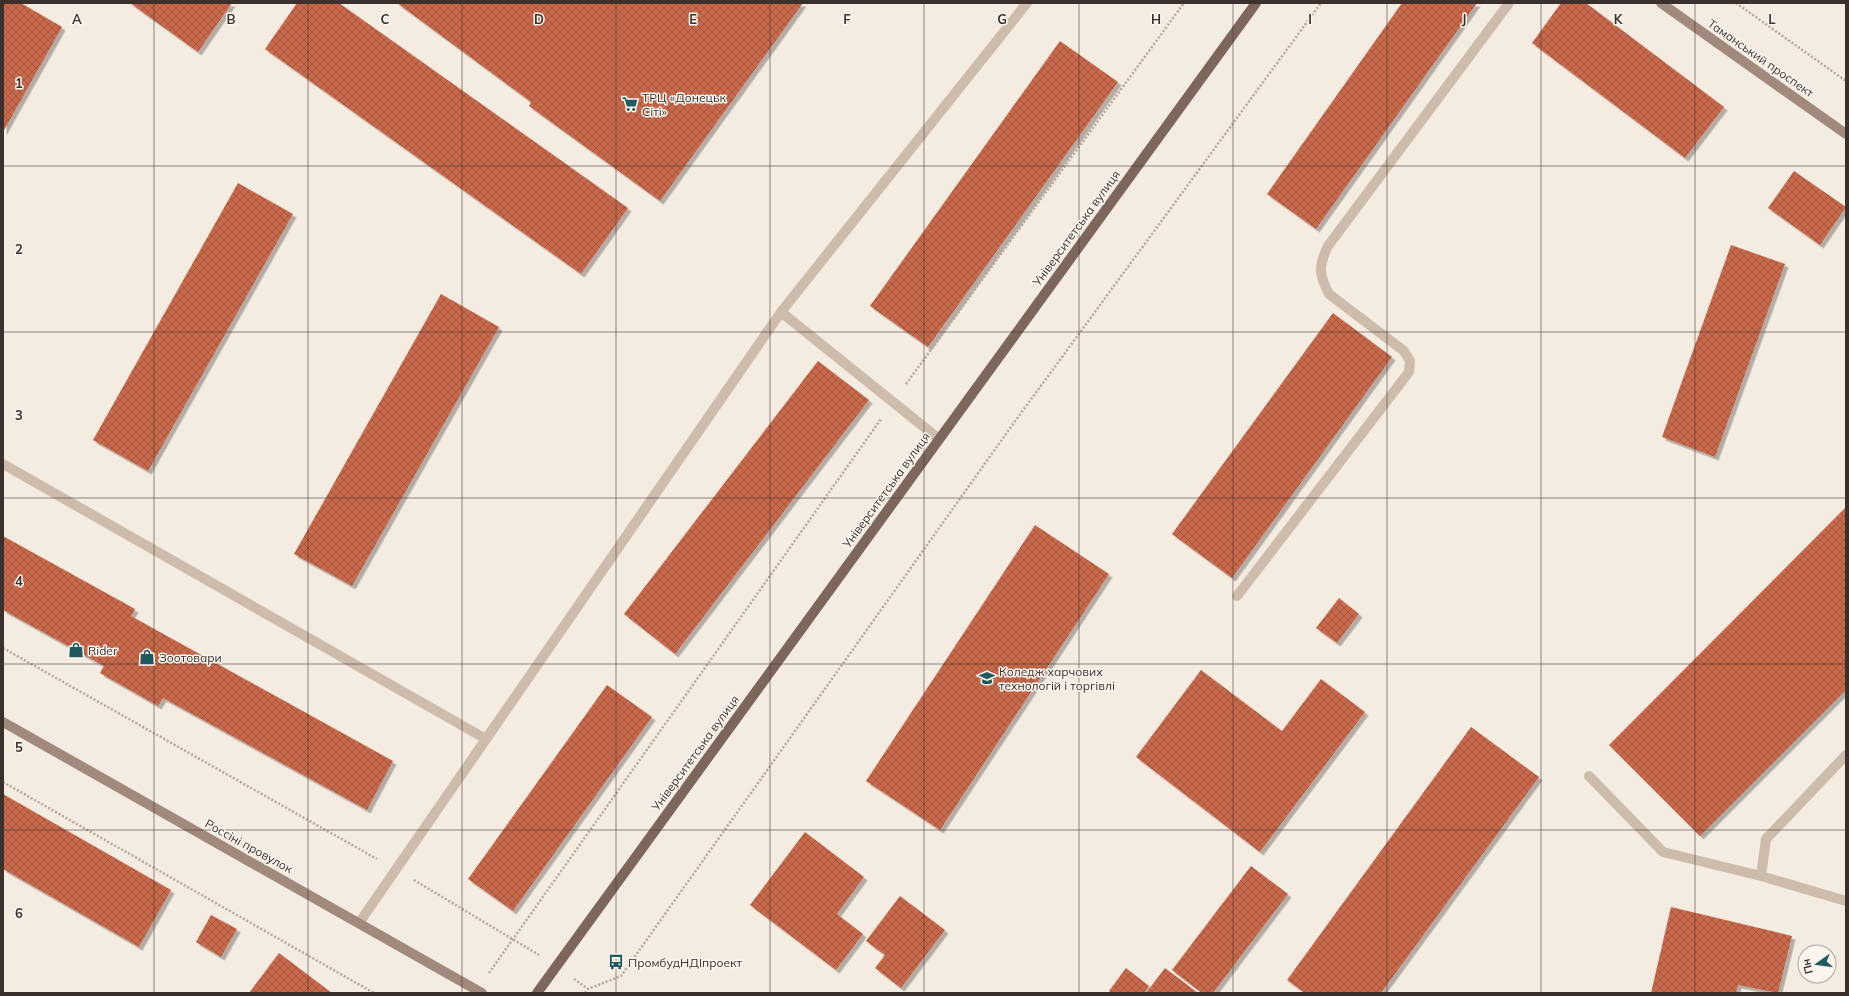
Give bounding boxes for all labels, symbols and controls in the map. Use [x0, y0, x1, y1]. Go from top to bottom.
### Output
text: A [72, 11, 82, 27]
text: B [227, 11, 236, 27]
text: C [381, 11, 390, 27]
text: D [534, 11, 544, 27]
text: E [689, 11, 697, 27]
text: F [843, 11, 851, 27]
text: G [997, 11, 1007, 27]
text: H [1151, 11, 1161, 27]
text: I [1308, 11, 1312, 27]
text: J [1462, 11, 1466, 27]
text: K [1614, 11, 1624, 27]
text: L [1768, 11, 1776, 27]
street label: Таманський проспект [1705, 16, 1817, 101]
text: 1 [15, 75, 23, 91]
place label: ТРЦ «Донецьк Сіті» [642, 90, 727, 119]
supermarket icon: ТРЦ «Донецьк Сіті» [621, 95, 639, 113]
street label: Університетська вулиця [1028, 167, 1123, 290]
text: 2 [15, 241, 23, 257]
text: 3 [15, 407, 23, 423]
street label: Університетська вулиця [838, 429, 933, 552]
text: 4 [15, 573, 23, 589]
shop icon: Rider [67, 641, 85, 659]
place label: Rider [88, 643, 118, 658]
shop icon: Зоотовари [138, 648, 156, 666]
place label: Зоотовари [159, 650, 222, 665]
place label: Коледж харчових технологій і торгівлі [999, 664, 1115, 693]
school or university icon: Коледж харчових технологій і торгівлі [978, 669, 996, 687]
street label: Університетська вулиця [647, 692, 742, 815]
text: 5 [15, 739, 23, 755]
street label: Россіні провулок [203, 816, 296, 877]
text: 6 [15, 905, 23, 921]
north arrow [1797, 944, 1837, 984]
bus stop icon: ПромбудНДІпроект [607, 953, 625, 971]
place label: ПромбудНДІпроект [628, 955, 743, 970]
text: Пн [1799, 957, 1816, 976]

